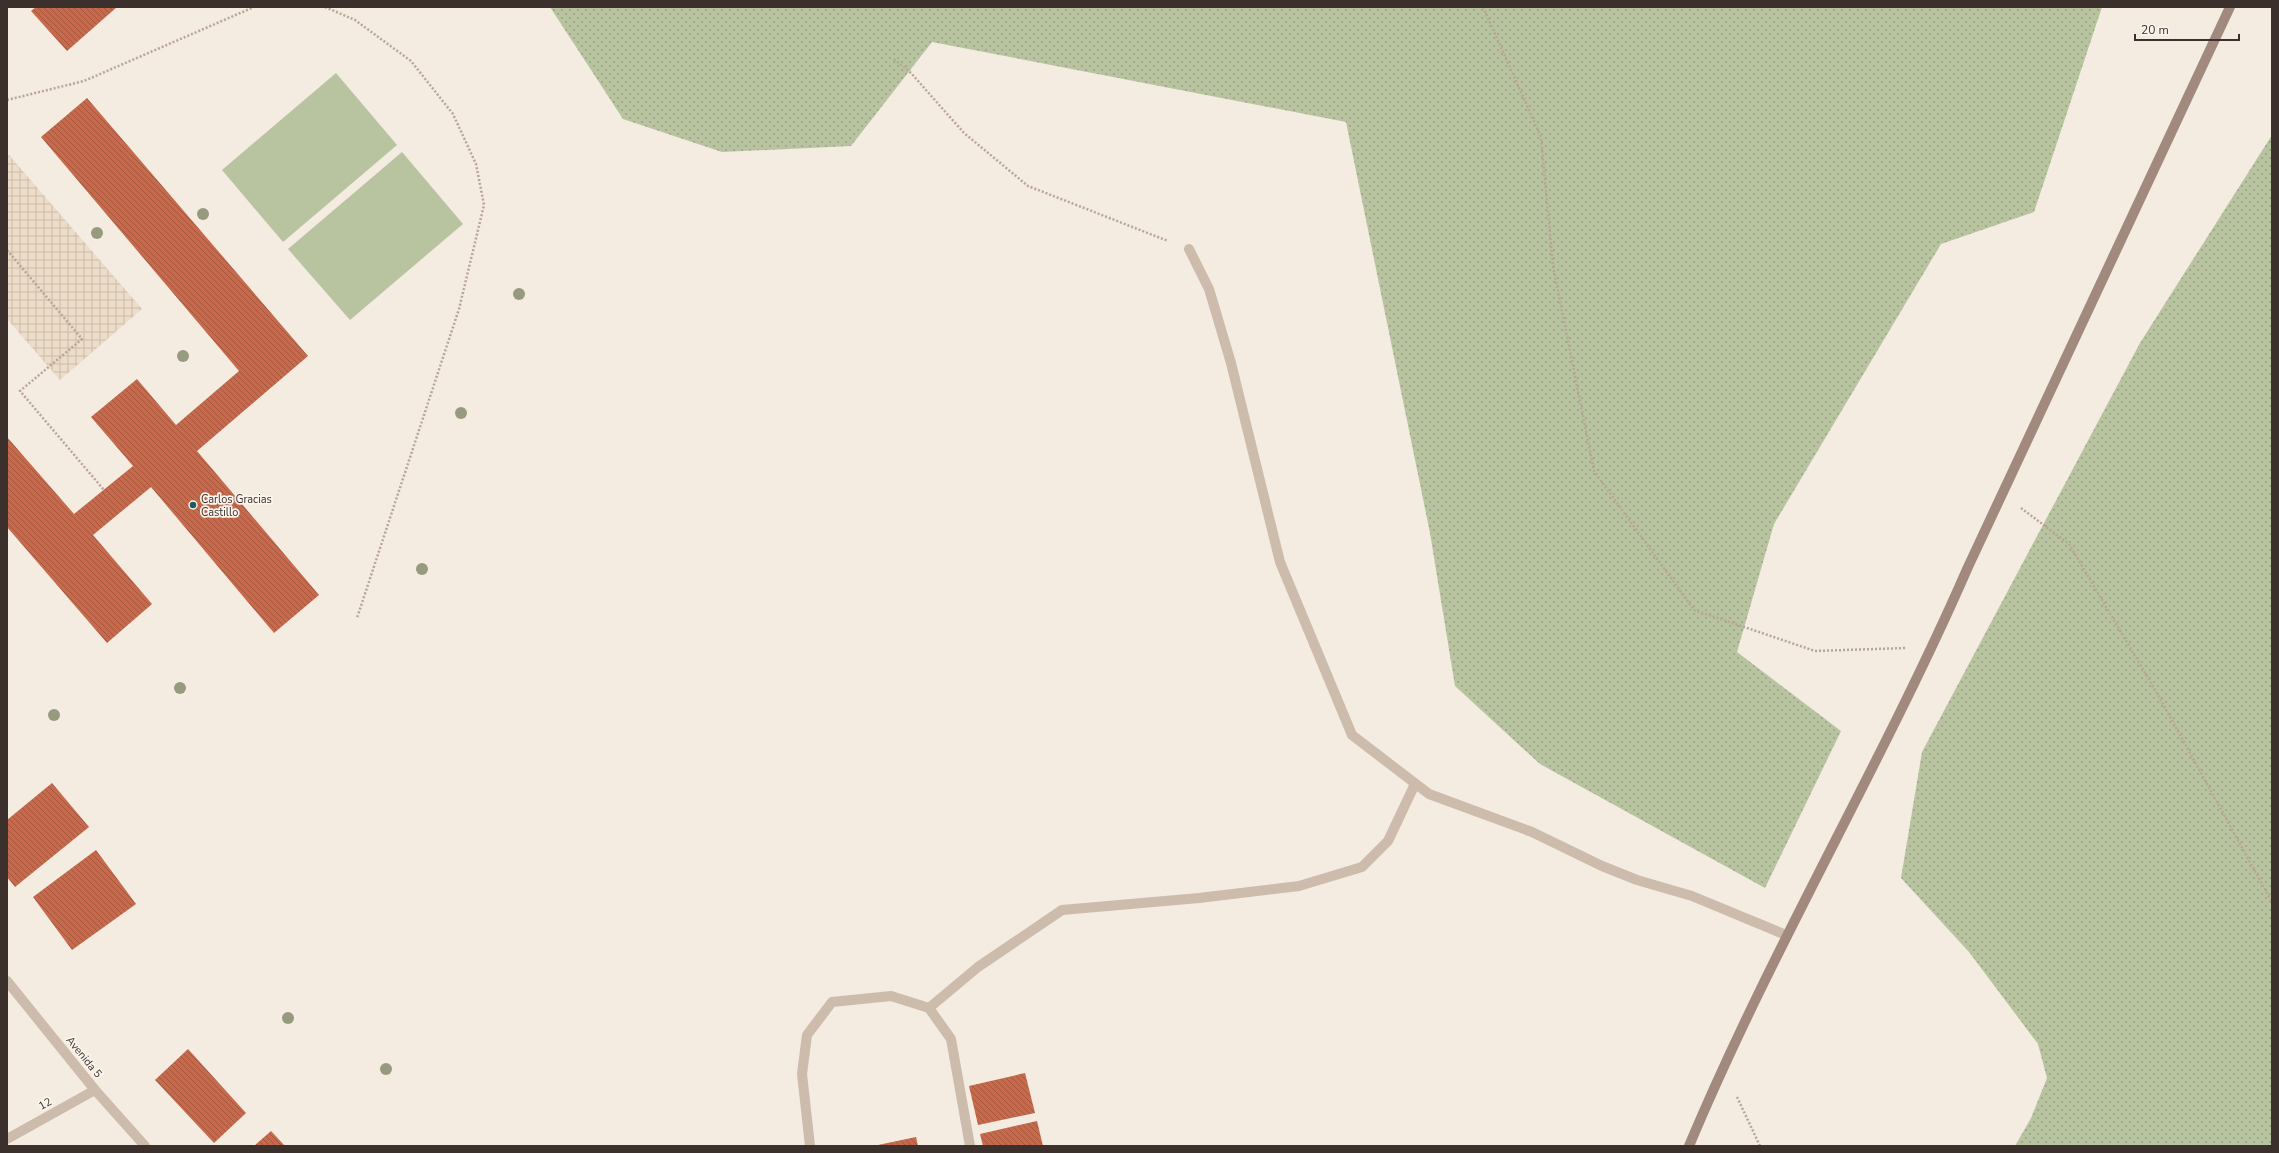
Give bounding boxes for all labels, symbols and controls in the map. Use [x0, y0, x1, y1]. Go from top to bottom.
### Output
scale bar [2135, 16, 2239, 42]
text: 20 m [2141, 22, 2169, 38]
place label: Carlos Gracias Castillo [201, 492, 272, 520]
marker: Carlos Gracias Castillo [188, 500, 198, 510]
street label: Avenida 5 [63, 1033, 106, 1081]
street label: 12 [36, 1094, 54, 1114]

